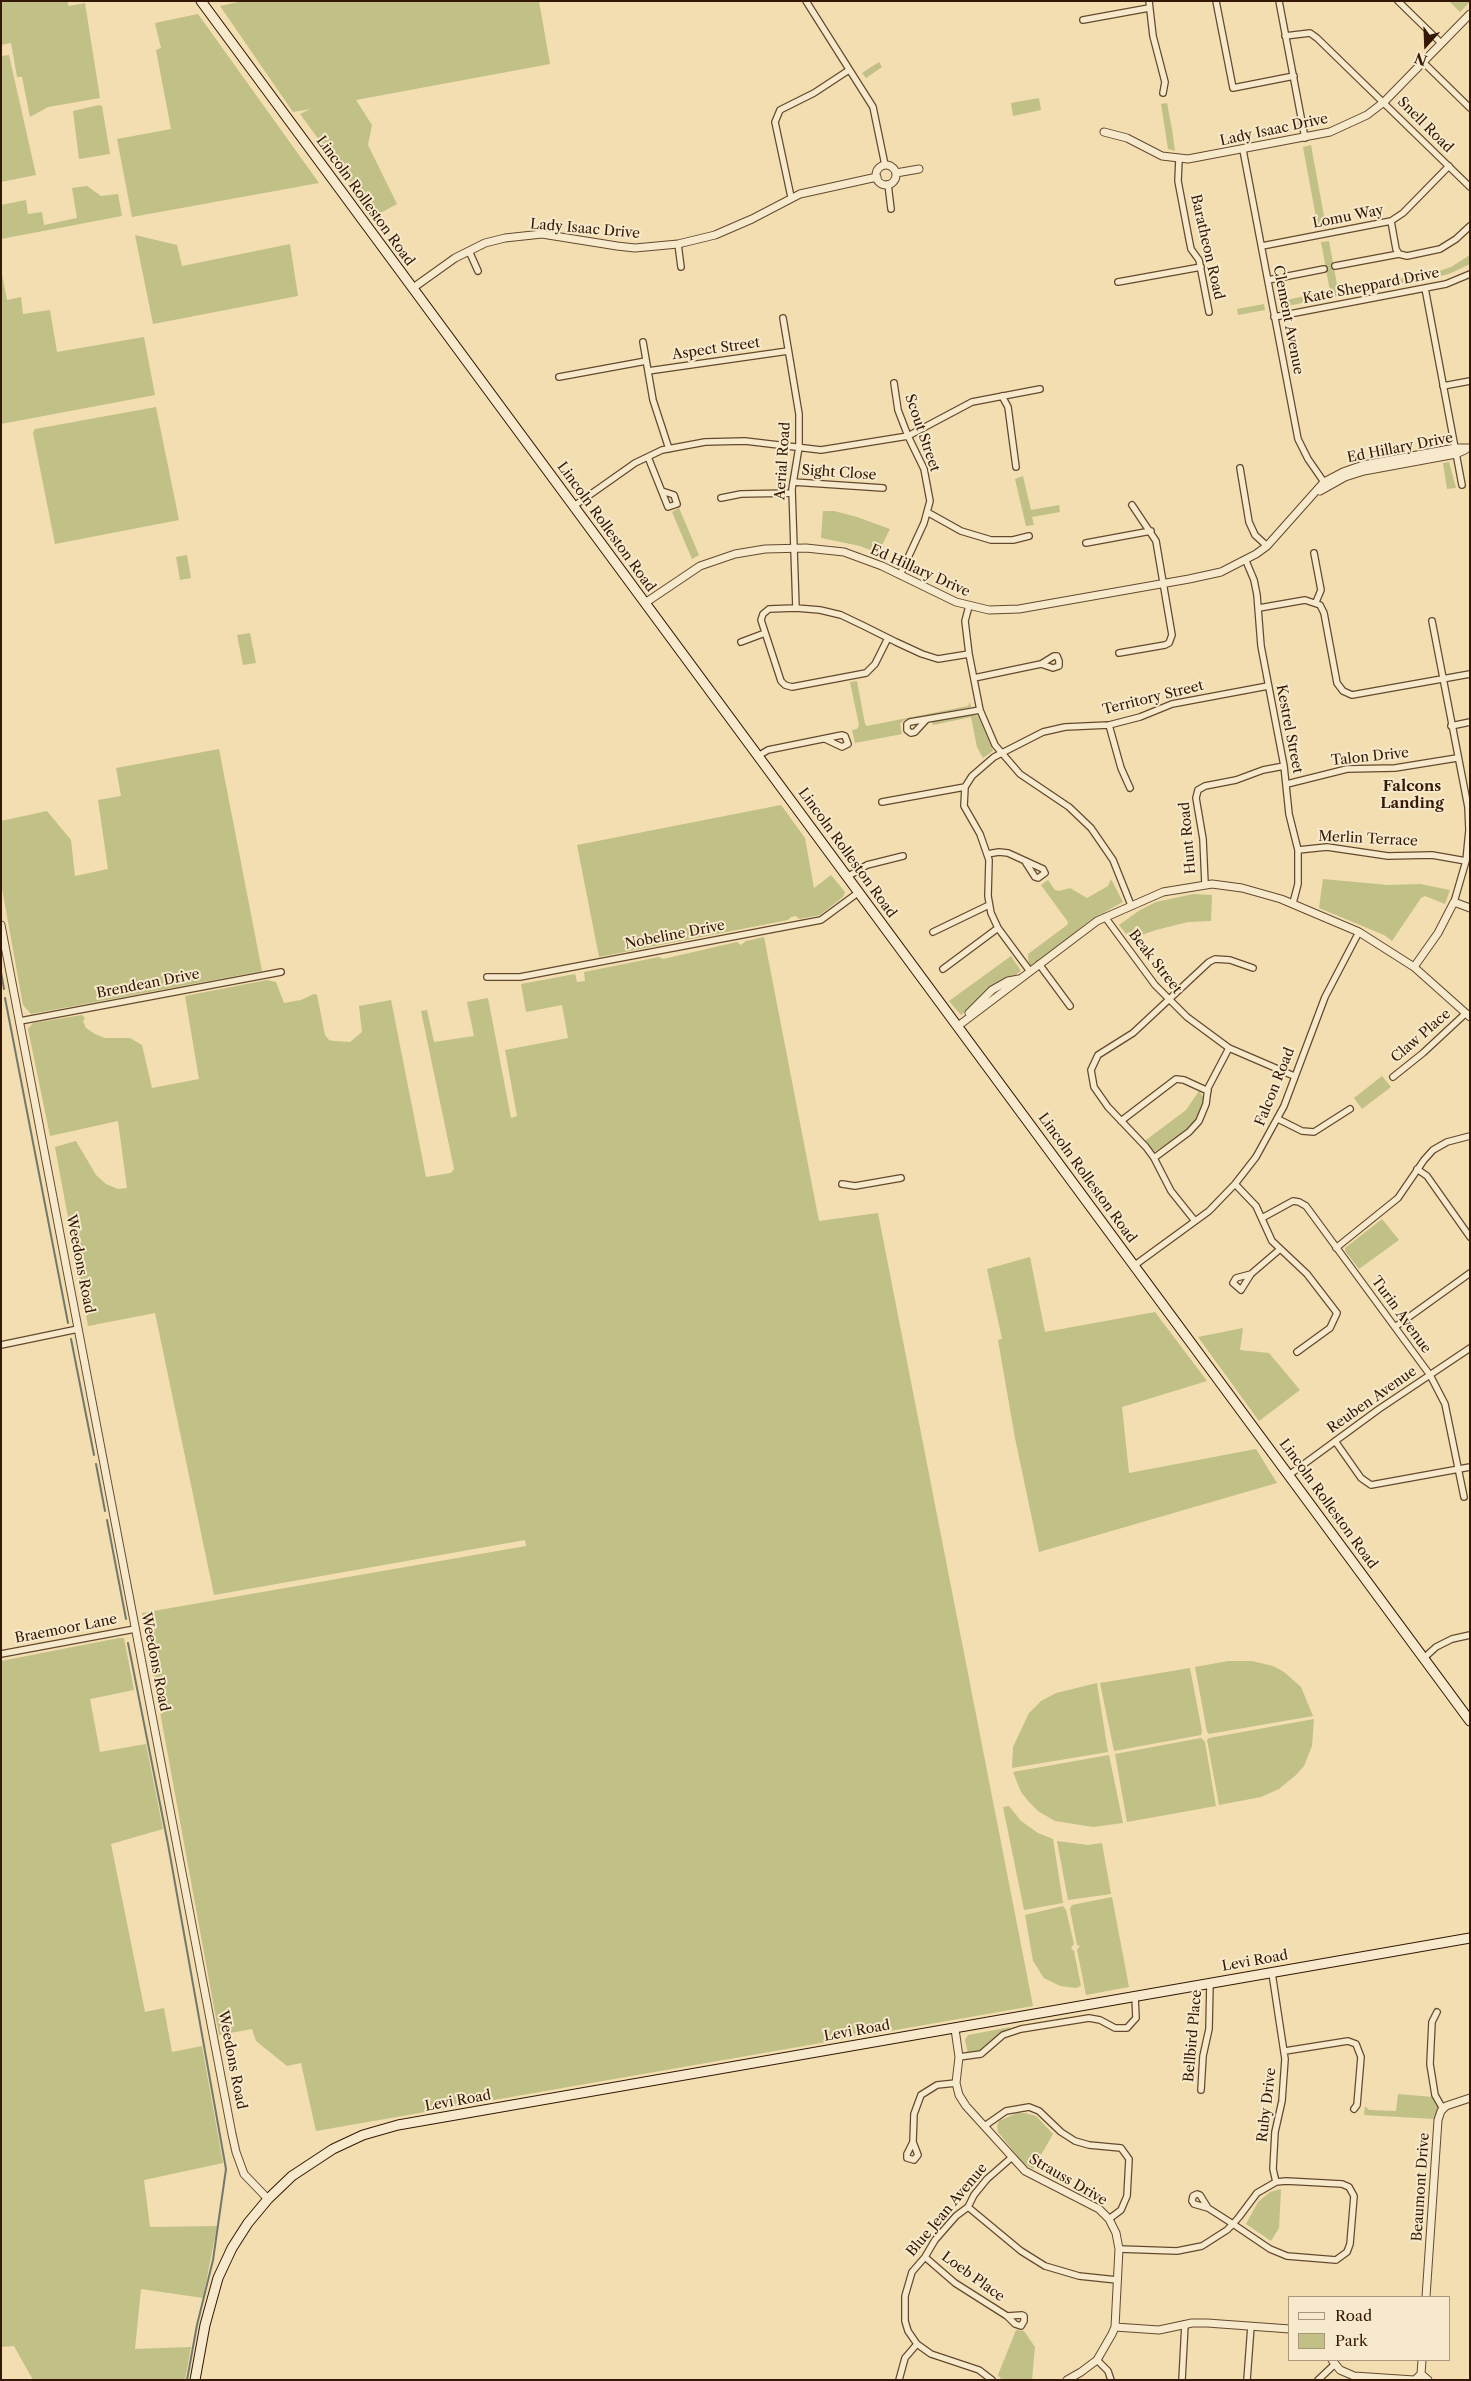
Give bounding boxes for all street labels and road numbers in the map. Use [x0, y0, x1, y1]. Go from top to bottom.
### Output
street label: Snell Road [1394, 94, 1456, 156]
street label: Lady Isaac Drive [1218, 110, 1330, 150]
street label: Lincoln Rolleston Road [312, 133, 418, 269]
street label: Baratheon Road [1187, 193, 1227, 301]
street label: Lomu Way [1311, 202, 1385, 232]
street label: Lady Isaac Drive [529, 216, 641, 242]
street label: Clement Avenue [1269, 264, 1307, 376]
street label: Kate Sheppard Drive [1301, 265, 1441, 307]
street label: Aspect Street [671, 335, 761, 363]
street label: Scout Street [901, 392, 943, 474]
street label: Aerial Road [772, 421, 794, 501]
street label: Ed Hillary Drive [1346, 429, 1454, 467]
street label: Lincoln Rolleston Road [553, 459, 659, 595]
street label: Sight Close [801, 462, 877, 484]
street label: Ed Hillary Drive [867, 541, 973, 601]
street label: Territory Street [1101, 677, 1205, 719]
street label: Kestrel Street [1272, 683, 1306, 775]
street label: Talon Drive [1330, 745, 1410, 769]
street label: Lincoln Rolleston Road [794, 785, 900, 921]
street label: Hunt Road [1176, 801, 1200, 875]
street label: Merlin Terrace [1318, 828, 1418, 850]
street label: Nobeline Drive [624, 917, 726, 953]
street label: Beak Street [1125, 927, 1185, 997]
street label: Brendean Drive [95, 966, 201, 1002]
street label: Claw Place [1388, 1006, 1454, 1066]
street label: Falcon Road [1252, 1045, 1298, 1129]
street label: Lincoln Rolleston Road [1034, 1110, 1140, 1246]
street label: Weedons Road [62, 1213, 98, 1315]
street label: Turin Avenue [1367, 1273, 1435, 1357]
street label: Reuben Avenue [1324, 1363, 1420, 1437]
street label: Lincoln Rolleston Road [1275, 1436, 1381, 1572]
street label: Braemoor Lane [13, 1611, 119, 1647]
street label: Weedons Road [137, 1611, 173, 1713]
street label: Levi Road [1221, 1947, 1289, 1975]
street label: Bellbird Place [1181, 1989, 1205, 2083]
street label: Weedons Road [214, 2009, 250, 2111]
street label: Levi Road [823, 2017, 891, 2045]
street label: Ruby Drive [1254, 2067, 1280, 2143]
street label: Levi Road [424, 2087, 492, 2115]
street label: Beaumont Drive [1409, 2132, 1433, 2242]
street label: Strauss Drive [1026, 2151, 1110, 2209]
street label: Blue Jean Avenue [903, 2160, 991, 2260]
street label: Loeb Place [938, 2249, 1008, 2305]

